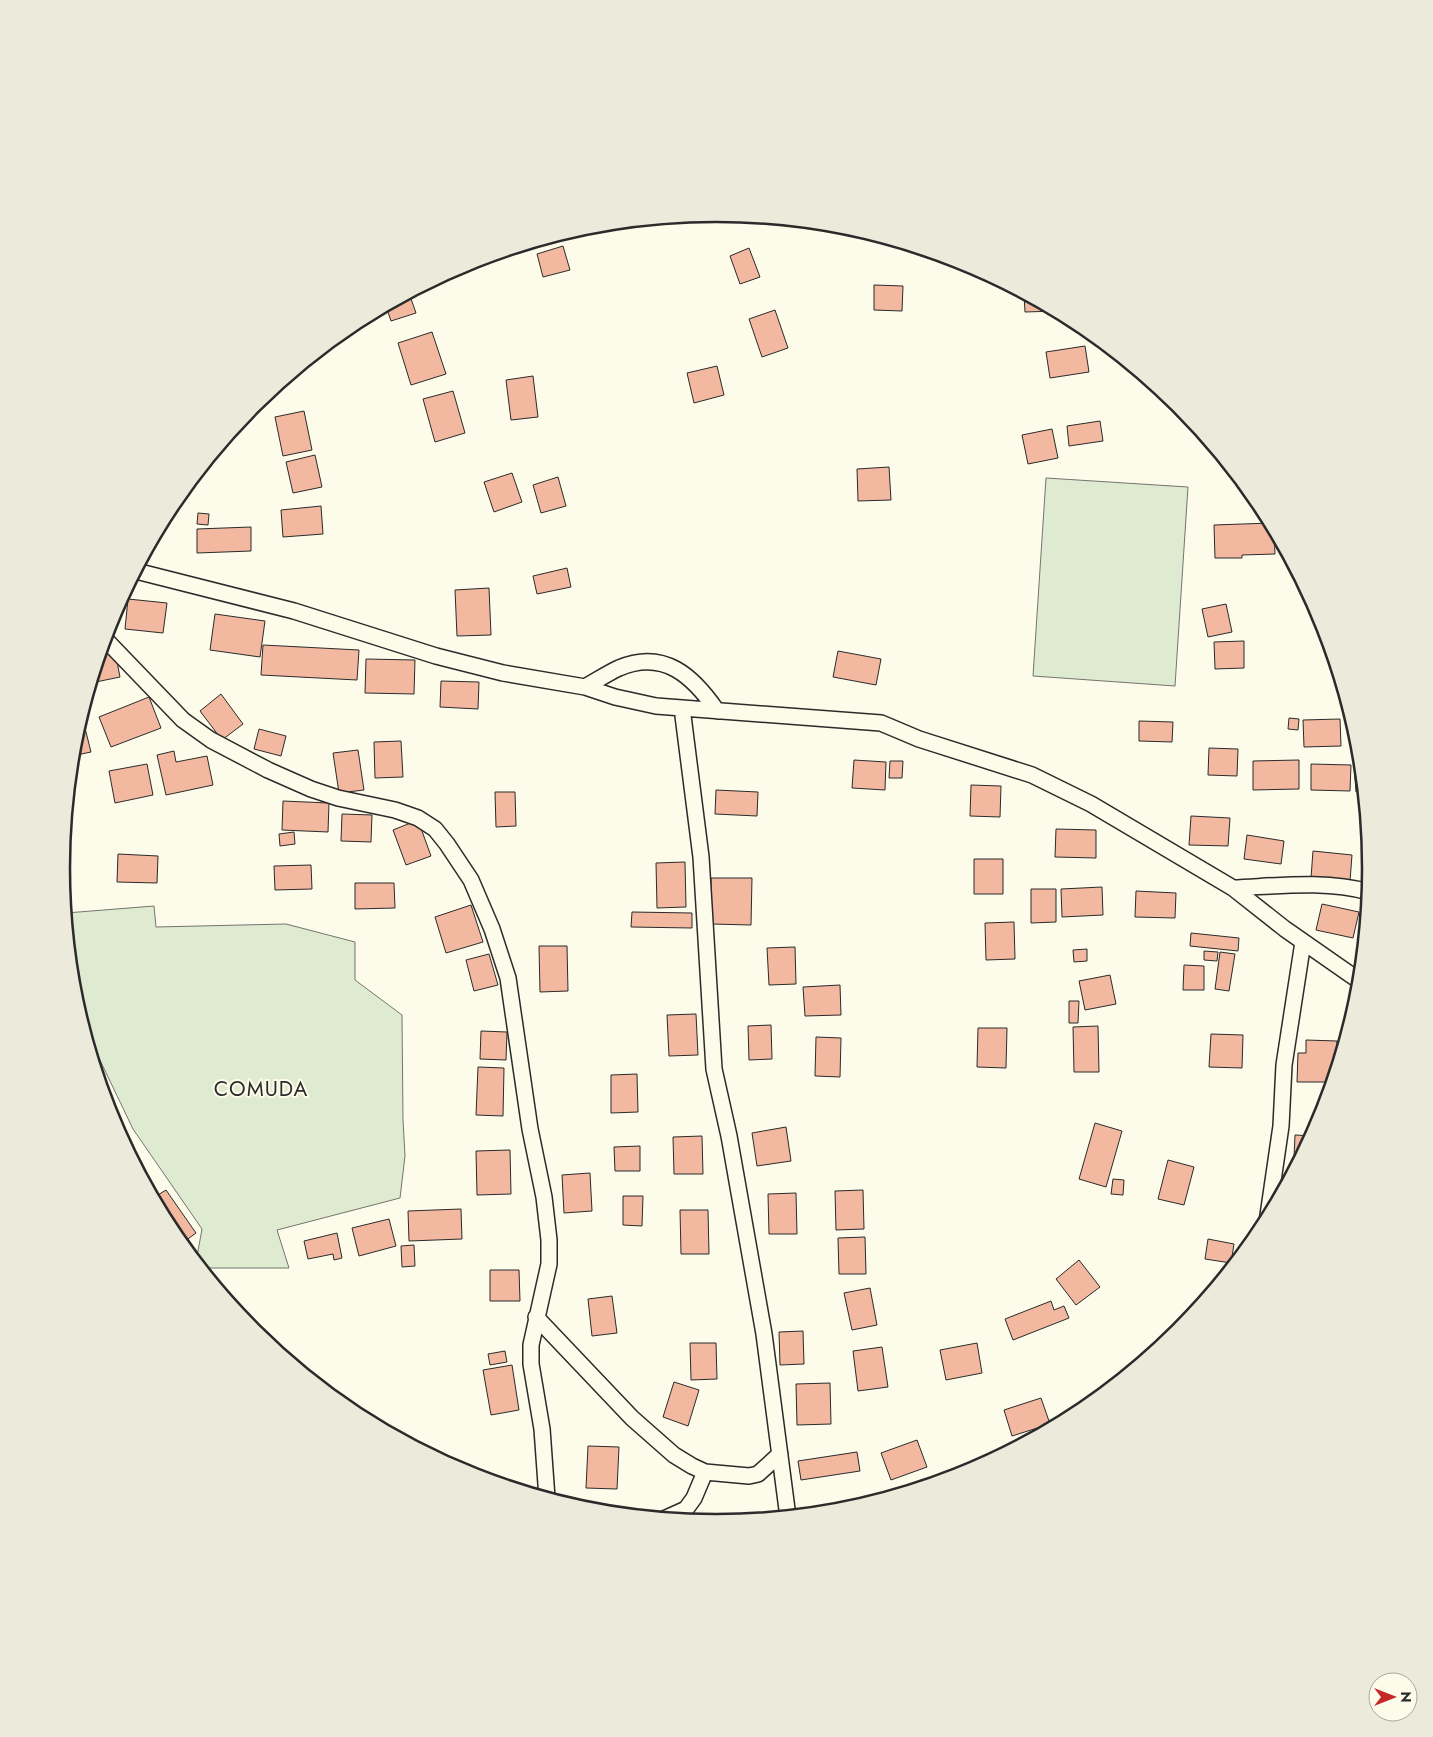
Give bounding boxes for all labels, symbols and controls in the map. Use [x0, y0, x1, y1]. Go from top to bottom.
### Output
district label: COMUDA [214, 1074, 308, 1104]
north arrow [1368, 1672, 1418, 1722]
text: N [1396, 1691, 1416, 1703]

